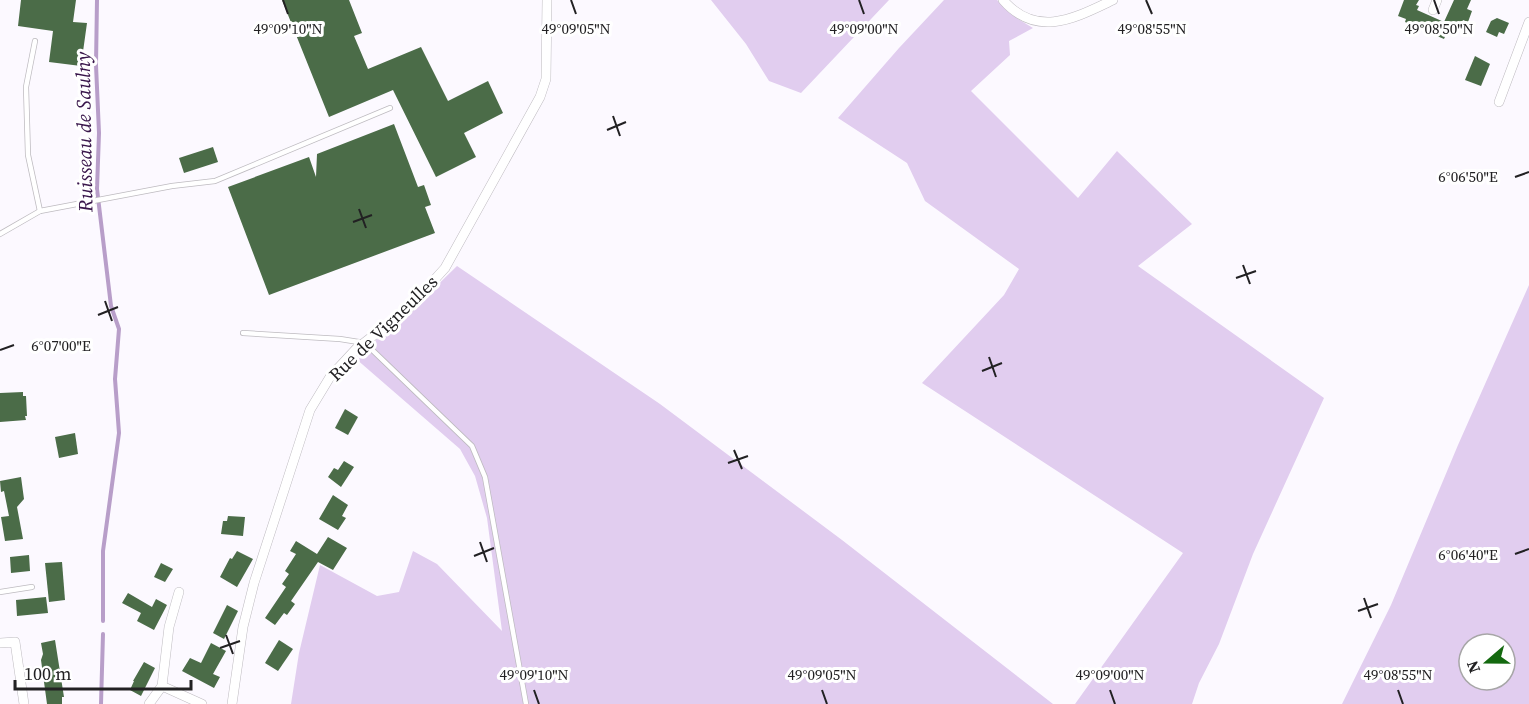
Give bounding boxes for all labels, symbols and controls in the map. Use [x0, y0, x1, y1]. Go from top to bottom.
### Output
text: 49°09'10"N [253, 18, 323, 39]
text: 49°09'05"N [541, 18, 611, 39]
text: 49°09'00"N [829, 18, 899, 39]
text: 49°08'55"N [1117, 18, 1187, 39]
text: 49°08'50"N [1404, 18, 1474, 39]
water label: Ruisseau de Saulny [69, 51, 99, 213]
text: 6°06'50"E [1438, 166, 1498, 187]
street label: Rue de Vigneulles [323, 269, 443, 387]
text: 6°07'00"E [31, 335, 91, 356]
text: 6°06'40"E [1438, 544, 1498, 565]
north arrow [1457, 632, 1517, 692]
scale bar [15, 653, 190, 691]
text: N [1460, 658, 1485, 676]
text: 100 m [24, 661, 71, 686]
text: 49°09'10"N [499, 664, 569, 685]
text: 49°09'05"N [787, 664, 857, 685]
text: 49°09'00"N [1075, 664, 1145, 685]
text: 49°08'55"N [1363, 664, 1433, 685]

